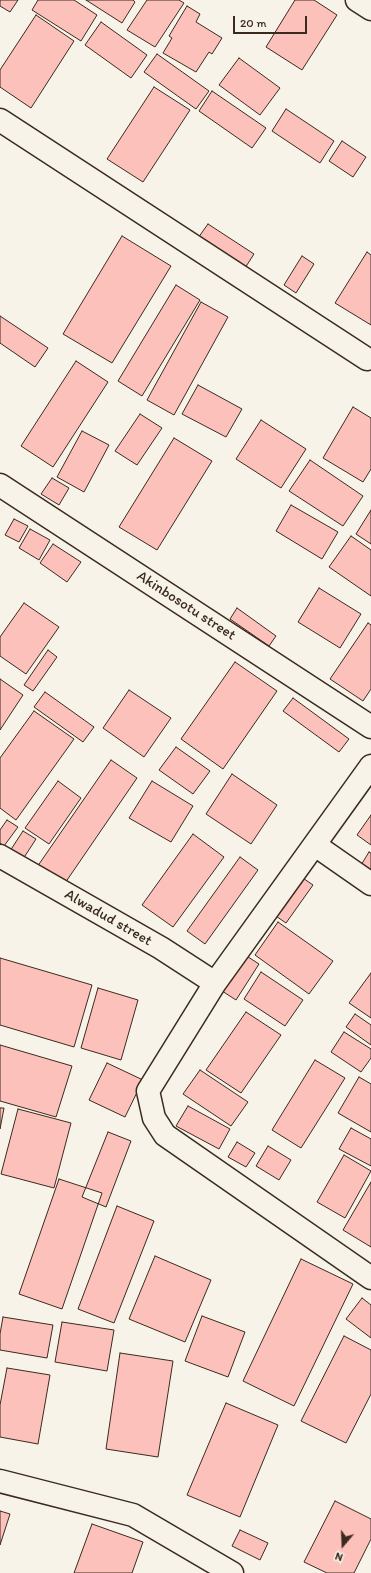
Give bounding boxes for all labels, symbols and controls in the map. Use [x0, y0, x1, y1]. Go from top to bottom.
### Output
scale bar [235, 8, 309, 34]
text: 20 m [240, 16, 267, 30]
street label: Akinbosotu street [133, 567, 239, 645]
street label: Alwadud street [61, 886, 155, 950]
north arrow [323, 1525, 363, 1565]
text: N [333, 1549, 345, 1564]

